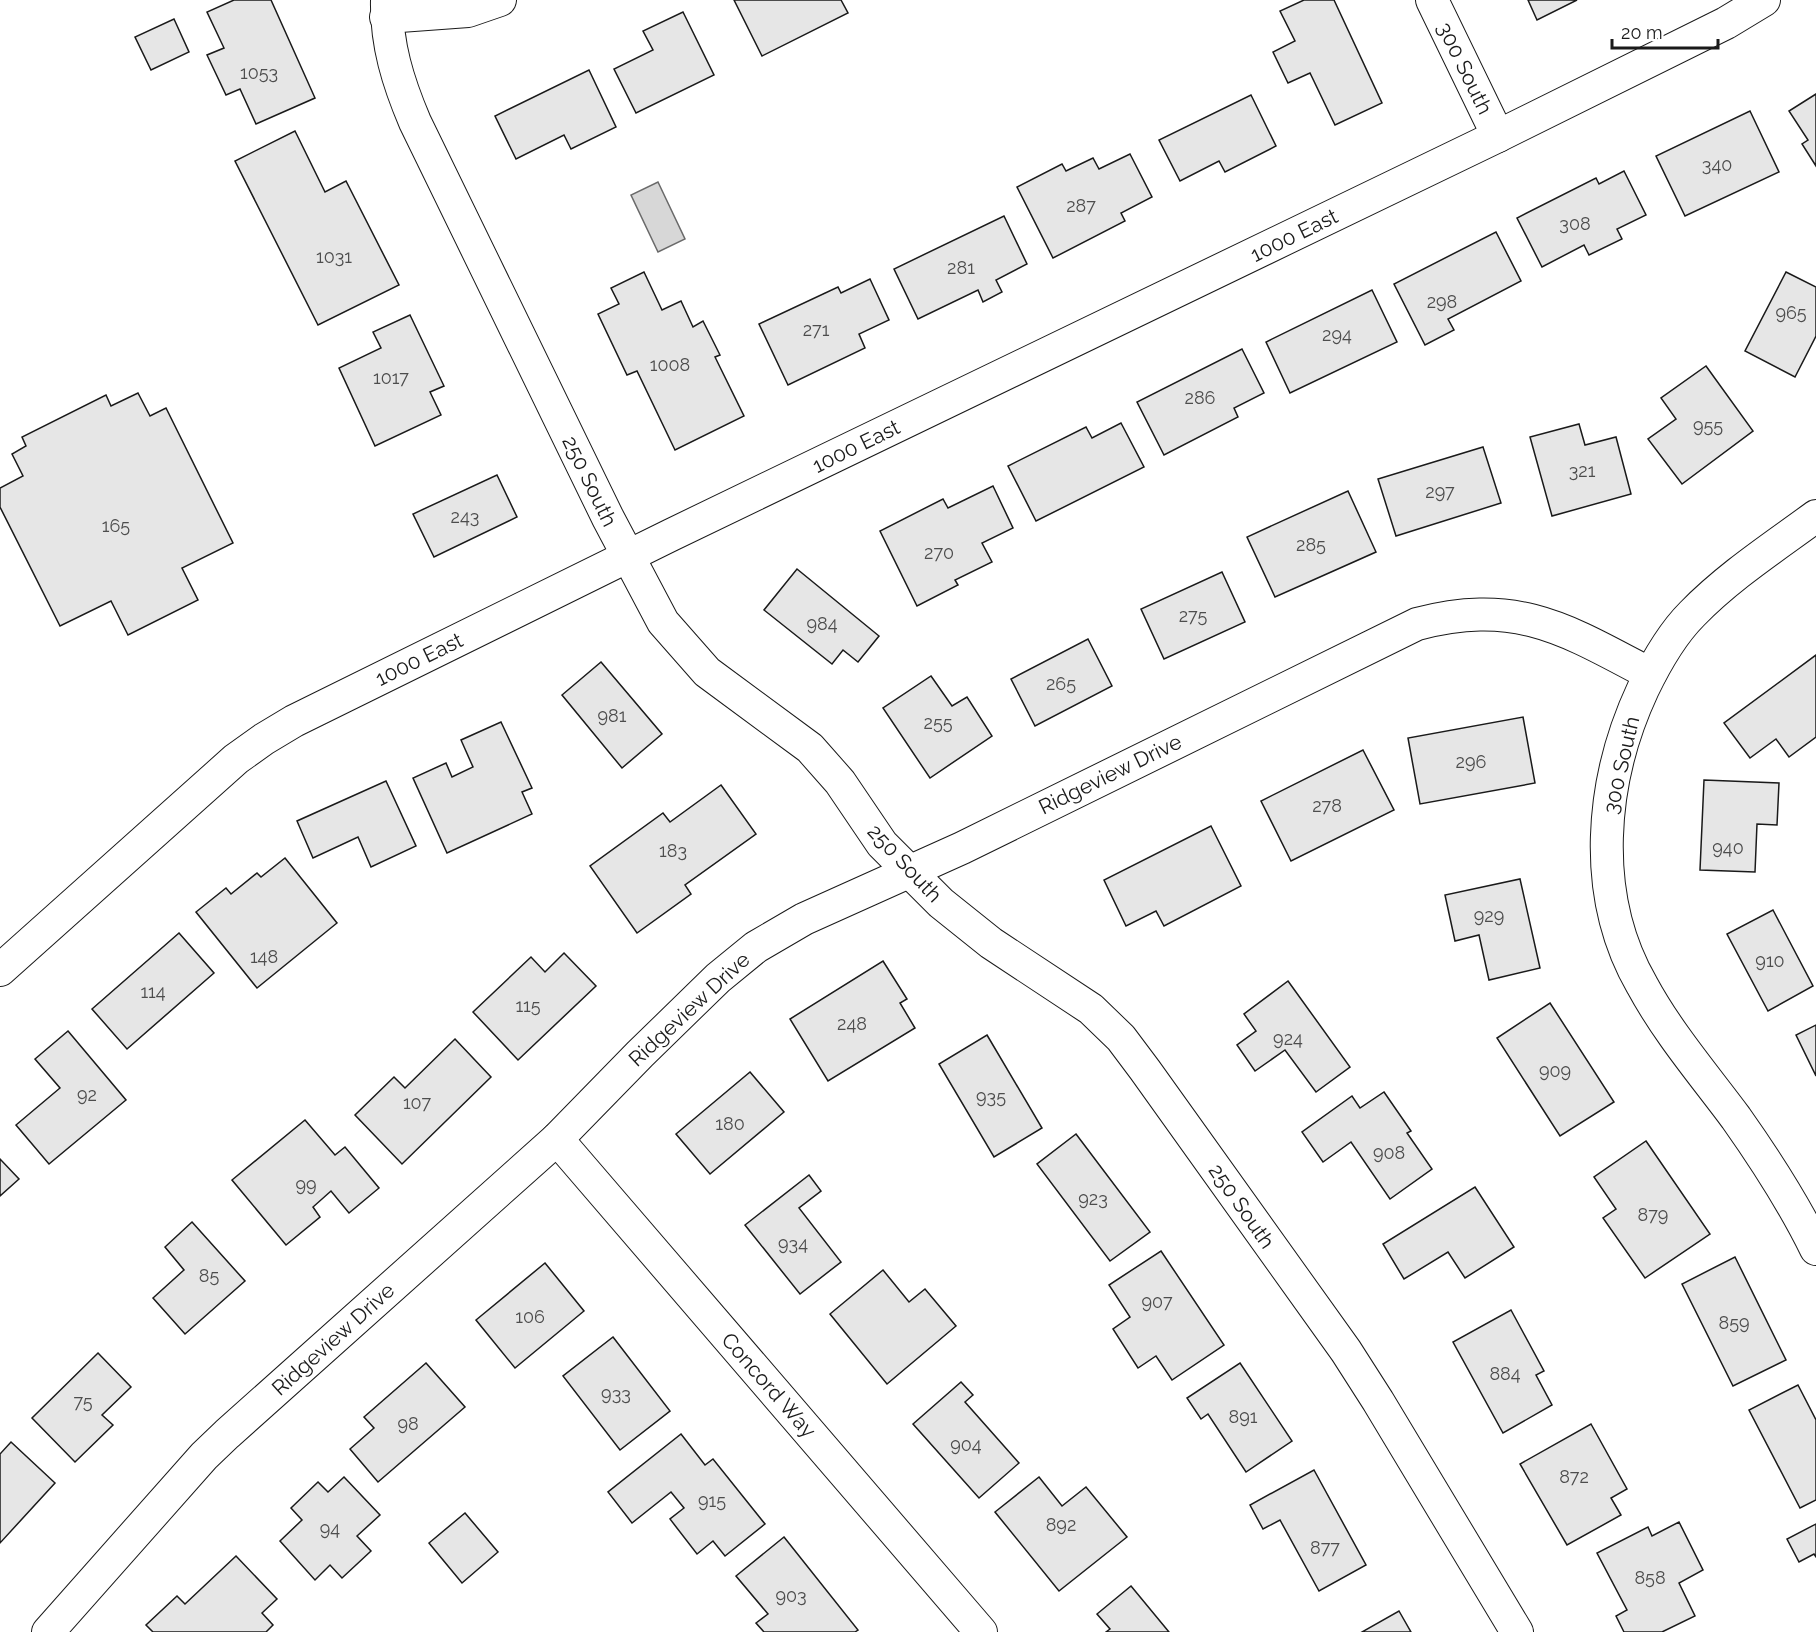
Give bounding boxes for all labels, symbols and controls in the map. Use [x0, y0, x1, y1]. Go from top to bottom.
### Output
scale bar [1612, 12, 1718, 50]
street label: 300 South [1432, 18, 1498, 118]
text: 20 m [1621, 22, 1663, 43]
house number: 1053 [240, 62, 278, 83]
house number: 340 [1702, 154, 1732, 175]
house number: 287 [1066, 195, 1096, 216]
street label: 1000 East [1246, 203, 1342, 267]
house number: 308 [1559, 213, 1591, 234]
house number: 1031 [316, 246, 352, 267]
house number: 281 [947, 257, 975, 278]
house number: 298 [1427, 291, 1457, 312]
house number: 965 [1775, 302, 1807, 323]
house number: 271 [803, 319, 830, 340]
house number: 294 [1322, 324, 1352, 345]
house number: 1008 [650, 354, 690, 375]
house number: 1017 [373, 367, 409, 388]
house number: 286 [1185, 387, 1216, 408]
street label: 1000 East [808, 414, 904, 478]
house number: 955 [1693, 415, 1723, 436]
street label: 250 South [557, 432, 623, 530]
house number: 321 [1569, 460, 1596, 481]
house number: 297 [1425, 481, 1455, 502]
house number: 243 [451, 506, 479, 527]
house number: 165 [102, 515, 130, 536]
house number: 285 [1296, 534, 1326, 555]
house number: 270 [924, 542, 954, 563]
house number: 275 [1179, 605, 1207, 626]
house number: 984 [806, 613, 838, 634]
street label: 1000 East [371, 627, 467, 691]
house number: 265 [1046, 673, 1076, 694]
house number: 981 [598, 705, 627, 726]
house number: 255 [924, 712, 953, 733]
street label: 300 South [1598, 714, 1644, 816]
street label: Ridgeview Drive [1034, 729, 1186, 819]
house number: 296 [1456, 751, 1487, 772]
house number: 278 [1312, 795, 1342, 816]
street label: 250 South [863, 819, 947, 907]
house number: 940 [1712, 837, 1744, 858]
house number: 183 [659, 840, 687, 861]
house number: 929 [1474, 905, 1504, 926]
house number: 148 [250, 946, 278, 967]
street label: Ridgeview Drive [623, 947, 755, 1071]
house number: 910 [1755, 950, 1785, 971]
house number: 114 [140, 981, 166, 1002]
house number: 115 [515, 995, 541, 1016]
house number: 248 [837, 1013, 867, 1034]
house number: 924 [1273, 1028, 1303, 1049]
house number: 909 [1539, 1060, 1571, 1081]
house number: 92 [77, 1084, 97, 1105]
house number: 935 [976, 1086, 1006, 1107]
house number: 107 [403, 1092, 431, 1113]
house number: 180 [715, 1113, 745, 1134]
house number: 908 [1373, 1142, 1405, 1163]
street label: 250 South [1204, 1159, 1280, 1253]
house number: 99 [295, 1174, 317, 1195]
house number: 923 [1078, 1188, 1108, 1209]
house number: 879 [1638, 1204, 1668, 1225]
house number: 934 [778, 1233, 808, 1254]
house number: 85 [199, 1265, 219, 1286]
street label: Ridgeview Drive [267, 1278, 399, 1400]
house number: 907 [1141, 1291, 1173, 1312]
house number: 106 [515, 1306, 545, 1327]
house number: 859 [1718, 1312, 1750, 1333]
street label: Concord Way [717, 1327, 821, 1443]
house number: 884 [1489, 1363, 1521, 1384]
house number: 933 [601, 1383, 631, 1404]
house number: 75 [73, 1391, 93, 1412]
house number: 891 [1229, 1406, 1258, 1427]
house number: 98 [397, 1413, 419, 1434]
house number: 904 [950, 1434, 982, 1455]
house number: 872 [1559, 1466, 1589, 1487]
house number: 915 [698, 1490, 726, 1511]
house number: 892 [1046, 1514, 1076, 1535]
house number: 94 [320, 1518, 340, 1539]
house number: 877 [1310, 1537, 1340, 1558]
house number: 858 [1634, 1567, 1666, 1588]
house number: 903 [775, 1585, 807, 1606]

